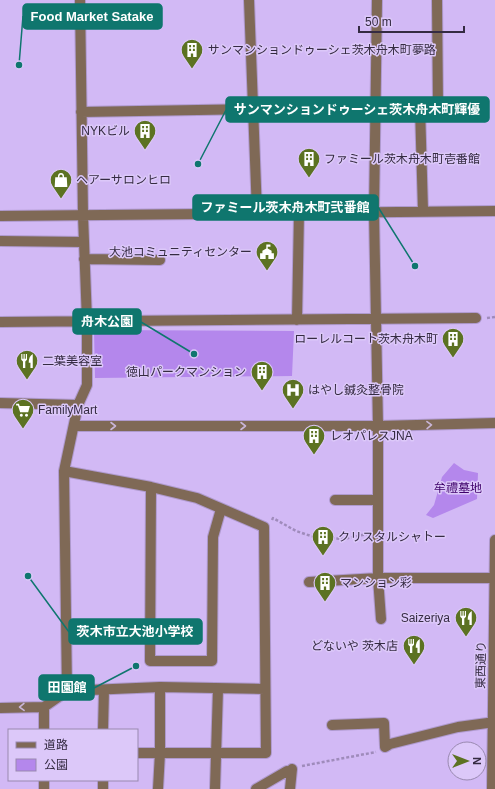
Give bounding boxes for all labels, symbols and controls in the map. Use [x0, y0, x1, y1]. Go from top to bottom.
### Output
callout: Food Market Satake [23, 4, 162, 29]
scale bar [359, 8, 464, 34]
text: Food Market Satake [31, 9, 153, 24]
text: 50 m [365, 15, 392, 29]
building icon: サンマンションドゥーシェ茨木舟木町夢路 [179, 37, 205, 70]
place label: サンマンションドゥーシェ茨木舟木町夢路 [208, 43, 436, 57]
callout: サンマンションドゥーシェ茨木舟木町輝優 [226, 97, 489, 122]
text: サンマンションドゥーシェ茨木舟木町輝優 [234, 102, 480, 117]
building icon: NYKビル [132, 118, 158, 151]
place label: NYKビル [81, 124, 130, 138]
building icon: ファミール茨木舟木町壱番館 [296, 146, 322, 179]
place label: ファミール茨木舟木町壱番館 [324, 152, 480, 166]
shop icon: ヘアーサロンヒロ [48, 167, 74, 200]
place label: ヘアーサロンヒロ [76, 173, 171, 187]
callout: ファミール茨木舟木町弐番館 [193, 195, 378, 220]
text: ファミール茨木舟木町弐番館 [200, 200, 370, 215]
public building icon: 大池コミュニティセンター [254, 239, 280, 272]
place label: 大池コミュニティセンター [109, 245, 252, 259]
callout: 舟木公園 [73, 309, 141, 334]
text: 舟木公園 [81, 314, 133, 329]
building icon: ローレルコート茨木舟木町 [440, 326, 466, 359]
place label: ローレルコート茨木舟木町 [294, 332, 438, 346]
restaurant icon: 二葉美容室 [14, 348, 40, 381]
place label: 二葉美容室 [42, 354, 102, 368]
building icon: 徳山パークマンション [249, 359, 275, 392]
place label: 徳山パークマンション [126, 365, 246, 379]
hospital icon: はやし鍼灸整骨院 [280, 377, 306, 410]
place label: はやし鍼灸整骨院 [308, 383, 404, 397]
supermarket icon: FamilyMart [10, 397, 36, 430]
place label: FamilyMart [38, 403, 98, 417]
one-way arrow [426, 421, 432, 429]
one-way arrow [110, 422, 116, 430]
one-way arrow [240, 422, 246, 430]
building icon: レオパレスJNA [301, 423, 327, 456]
place label: レオパレスJNA [330, 429, 413, 443]
park label: 牟禮墓地 [434, 481, 482, 495]
building icon: クリスタルシャトー [310, 524, 336, 557]
place label: クリスタルシャトー [338, 530, 446, 544]
building icon: マンション彩 [312, 570, 338, 603]
place label: マンション彩 [340, 576, 412, 590]
restaurant icon: Saizeriya [453, 605, 479, 638]
place label: Saizeriya [401, 611, 450, 625]
callout: 茨木市立大池小学校 [69, 619, 202, 644]
text: 茨木市立大池小学校 [76, 624, 194, 639]
restaurant icon: どないや 茨木店 [401, 633, 427, 666]
place label: どないや 茨木店 [311, 639, 398, 653]
street label: 東西通り [474, 641, 488, 689]
callout: 田園館 [39, 675, 94, 700]
text: 田園館 [47, 680, 87, 695]
one-way arrow [19, 703, 25, 712]
legend [8, 729, 138, 781]
text: 道路 [44, 738, 68, 752]
north arrow [447, 741, 487, 781]
text: N [471, 757, 483, 765]
text: 公園 [44, 758, 68, 772]

